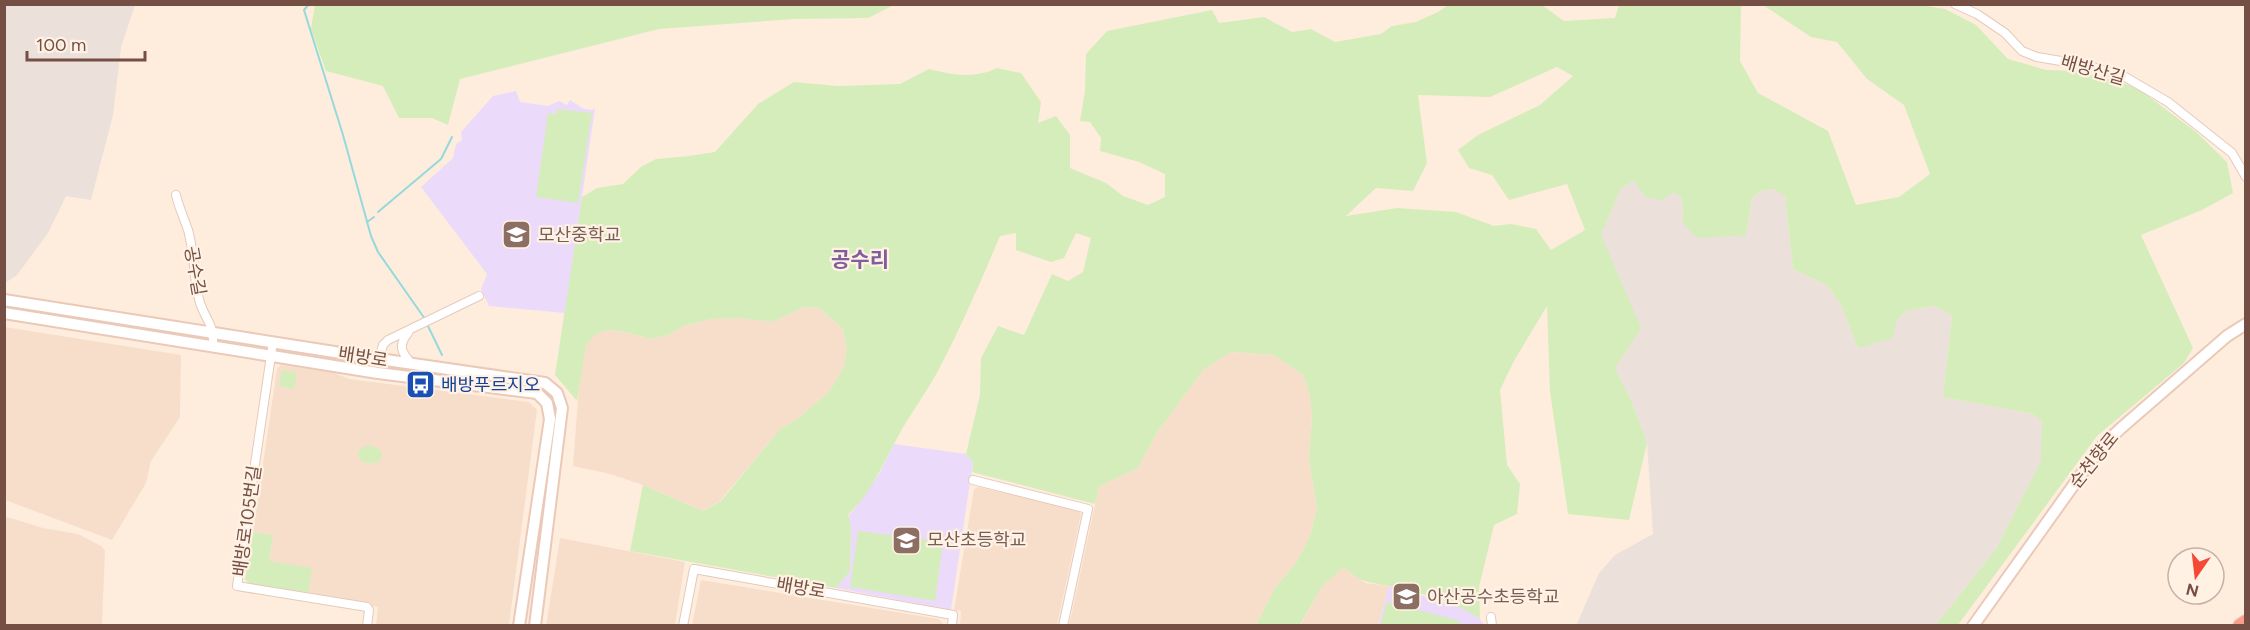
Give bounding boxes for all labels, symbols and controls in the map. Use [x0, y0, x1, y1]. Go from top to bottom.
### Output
scale bar [27, 24, 146, 62]
text: 100 m [36, 34, 86, 56]
street label: 배방산길 [2058, 50, 2128, 90]
school or university icon: 모산중학교 [501, 219, 533, 251]
place label: 모산중학교 [538, 224, 621, 246]
street label: 공수길 [180, 245, 210, 297]
district label: 공수리 [831, 247, 889, 272]
street label: 배방로 [337, 342, 389, 372]
bus stop icon: 배방푸르지오 [404, 369, 436, 401]
place label: 배방푸르지오 [441, 374, 540, 396]
street label: 순천향로 [2065, 427, 2123, 493]
street label: 배방로105번길 [228, 464, 266, 578]
school or university icon: 모산초등학교 [890, 524, 922, 556]
place label: 모산초등학교 [927, 529, 1026, 551]
north arrow [2166, 546, 2226, 606]
street label: 배방로 [775, 573, 827, 603]
text: N [2184, 579, 2201, 601]
school or university icon: 아산공수초등학교 [1390, 581, 1422, 613]
place label: 아산공수초등학교 [1427, 586, 1559, 608]

